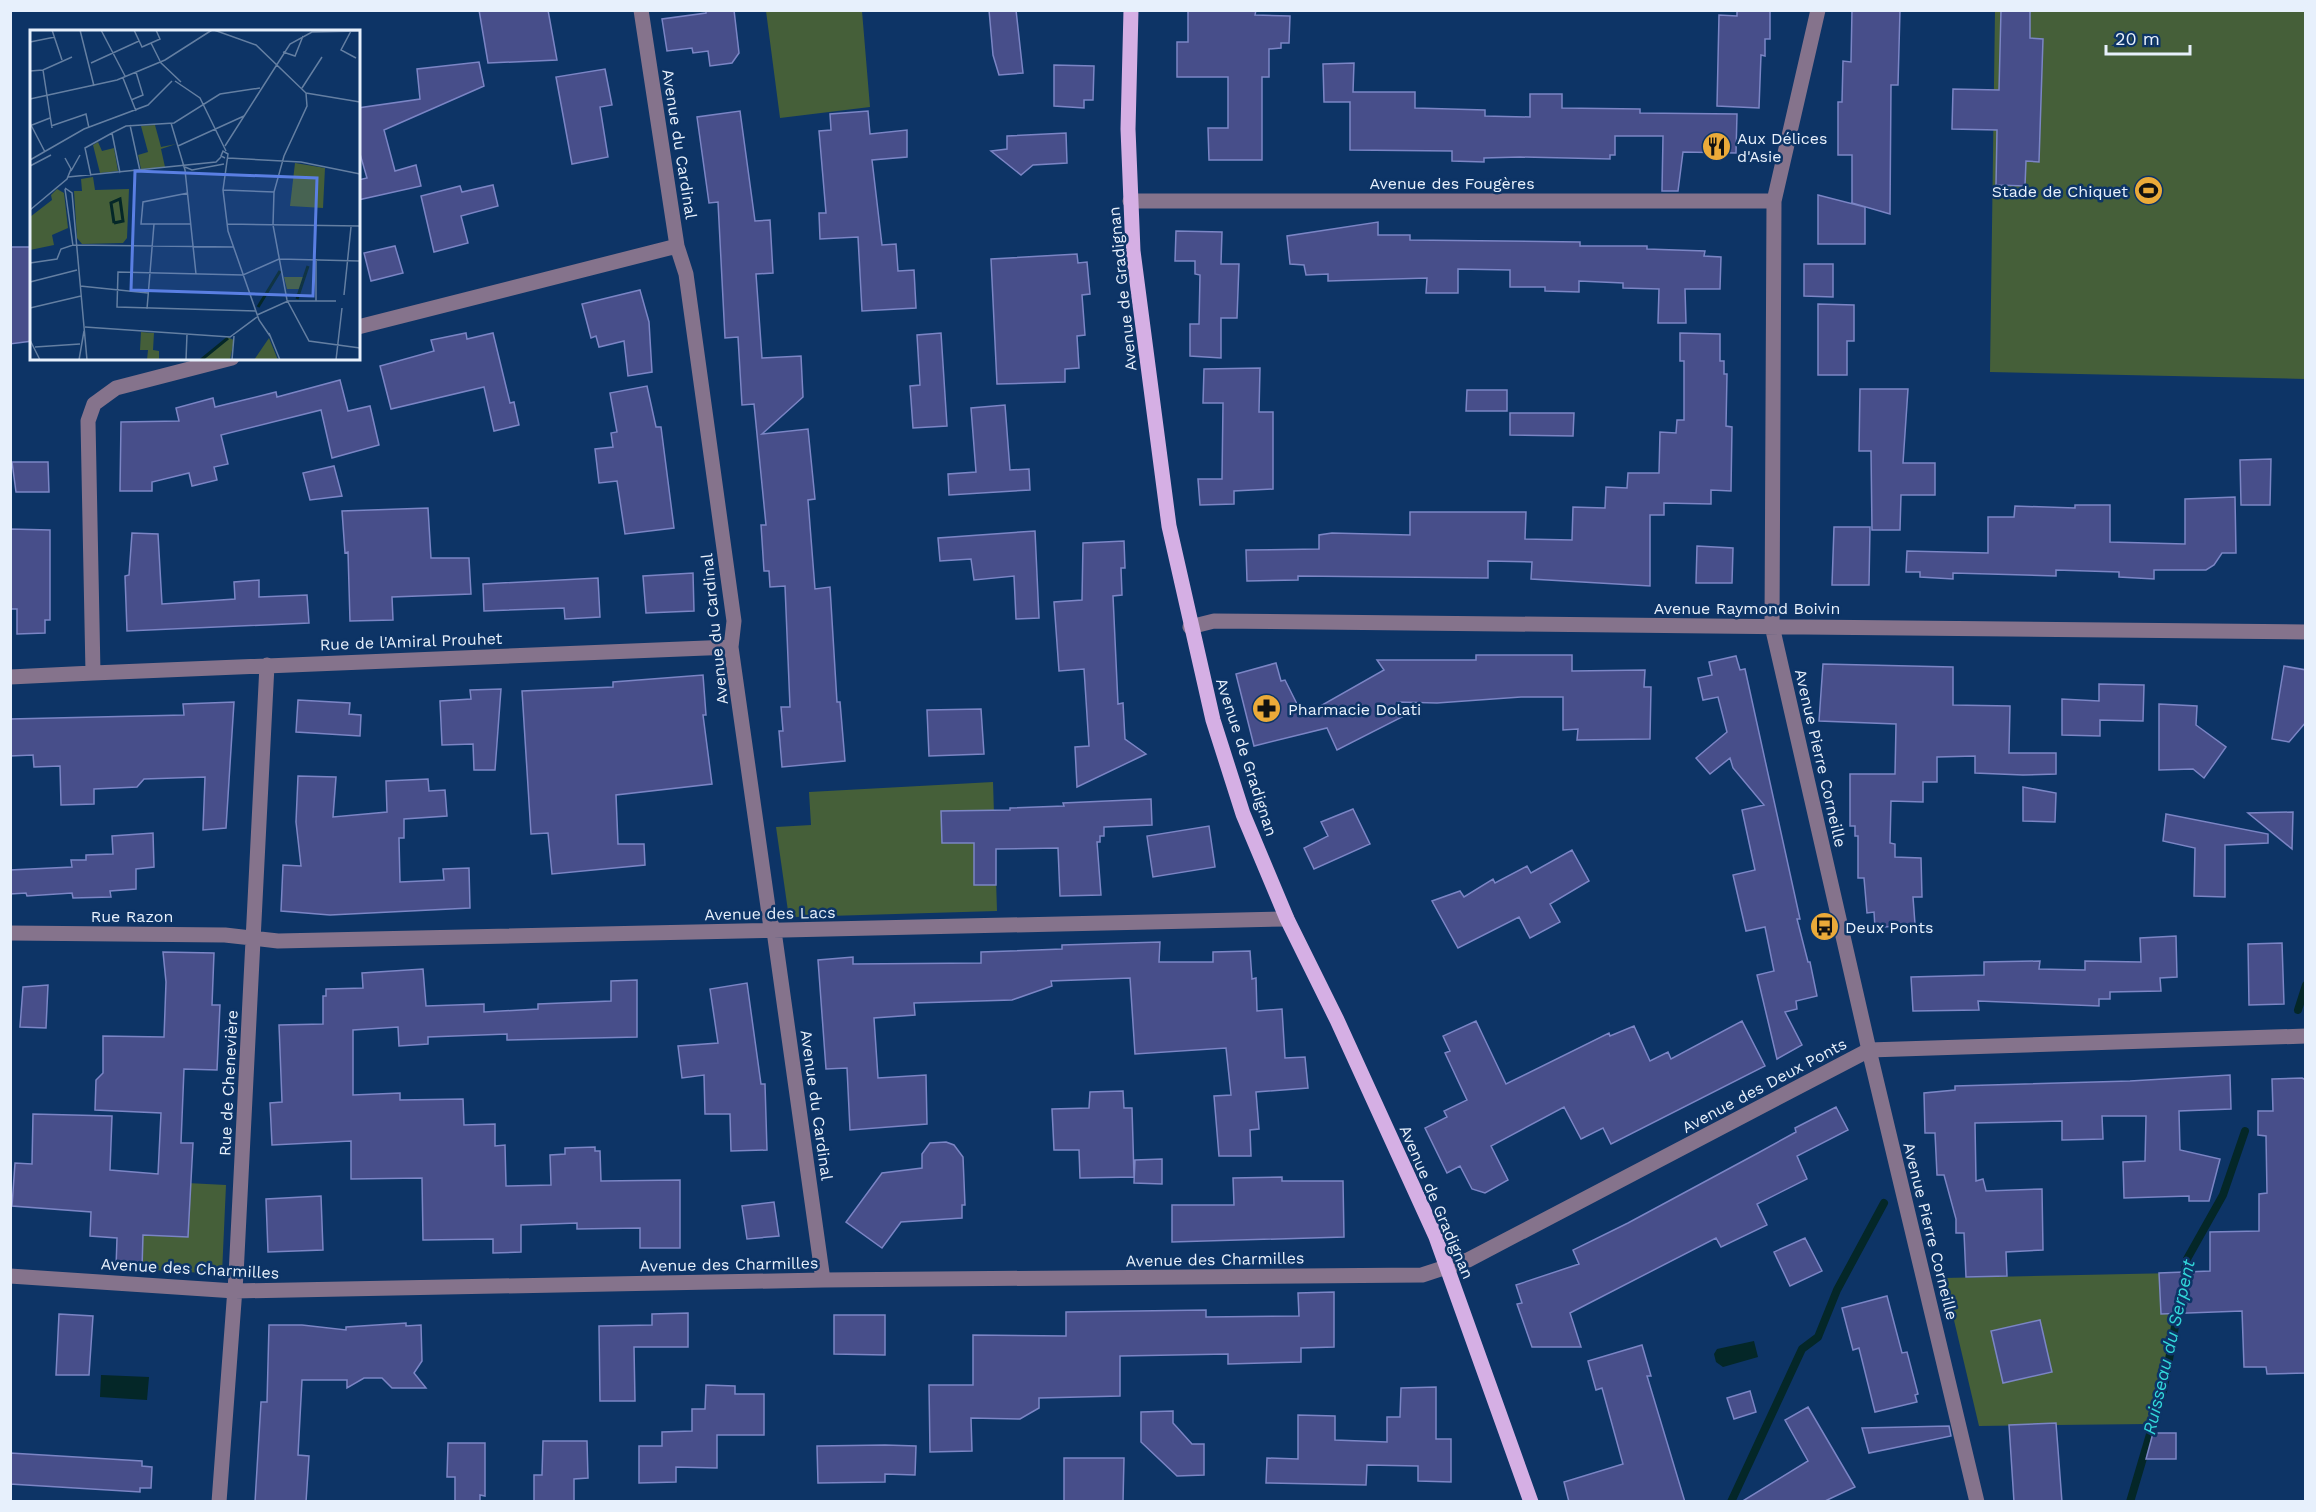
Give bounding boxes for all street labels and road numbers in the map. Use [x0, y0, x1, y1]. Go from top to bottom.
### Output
street label: Avenue du Cardinal [658, 68, 701, 221]
street label: Avenue des Fougères [1369, 174, 1535, 193]
street label: Avenue de Gradignan [1104, 206, 1141, 372]
street label: Avenue du Cardinal [697, 552, 732, 705]
street label: Avenue Raymond Boivin [1654, 599, 1840, 618]
street label: Rue de l'Amiral Prouhet [319, 629, 503, 654]
street label: Avenue Pierre Corneille [1791, 667, 1850, 849]
street label: Avenue de Gradignan [1212, 676, 1281, 839]
street label: Avenue des Lacs [704, 903, 836, 924]
street label: Rue Razon [91, 907, 173, 926]
street label: Rue de Chenevière [215, 1010, 242, 1156]
street label: Avenue du Cardinal [797, 1029, 836, 1182]
street label: Avenue des Deux Ponts [1679, 1034, 1850, 1137]
street label: Avenue de Gradignan [1395, 1122, 1478, 1282]
street label: Avenue Pierre Corneille [1899, 1140, 1962, 1322]
street label: Avenue des Charmilles [1126, 1248, 1304, 1271]
street label: Avenue des Charmilles [640, 1253, 818, 1276]
street label: Avenue des Charmilles [100, 1254, 280, 1283]

